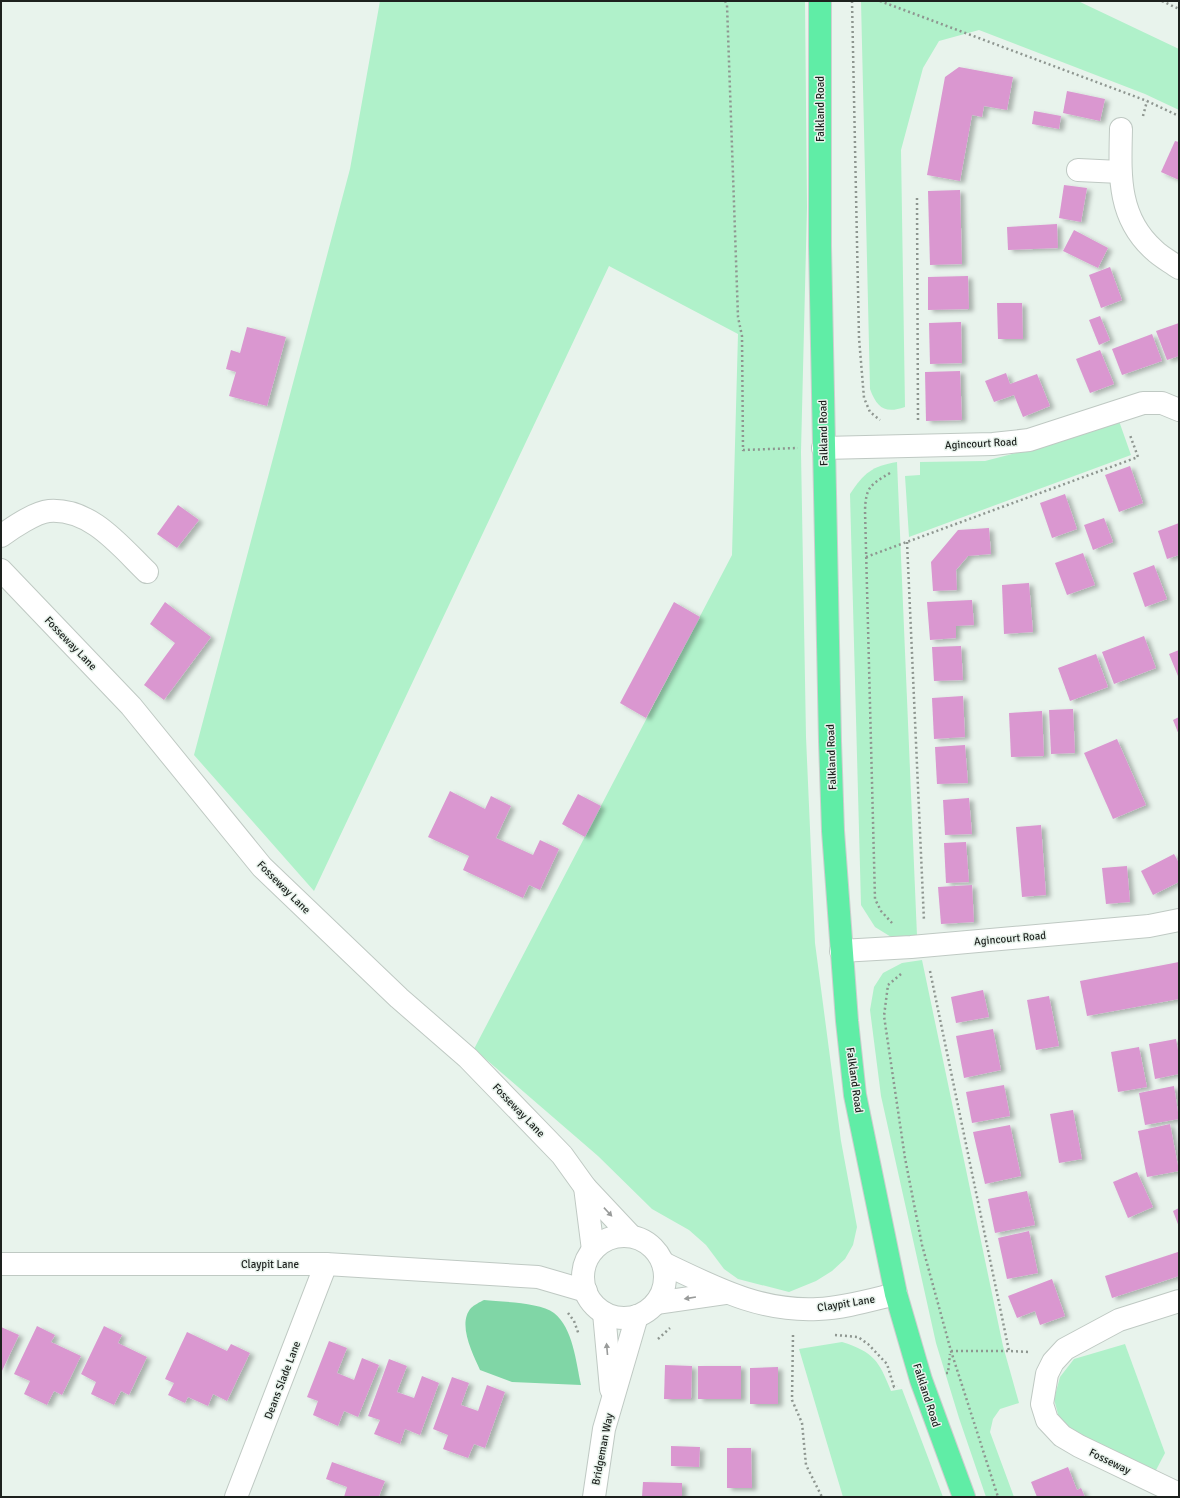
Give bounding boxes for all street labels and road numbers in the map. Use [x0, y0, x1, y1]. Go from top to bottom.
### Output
street label: Falkland Road [814, 76, 827, 142]
street label: Falkland Road [816, 400, 831, 466]
street label: Agincourt Road [945, 435, 1018, 452]
street label: Fosseway Lane [42, 614, 100, 673]
street label: Falkland Road [824, 724, 839, 790]
street label: Fosseway Lane [254, 858, 313, 917]
street label: Agincourt Road [973, 929, 1047, 948]
street label: Falkland Road [843, 1046, 866, 1114]
street label: Fosseway Lane [490, 1081, 548, 1140]
street label: Claypit Lane [241, 1258, 299, 1271]
street label: Claypit Lane [816, 1293, 876, 1314]
street label: Deans Slade Lane [262, 1339, 303, 1421]
street label: Falkland Road [910, 1362, 943, 1429]
street label: Bridgeman Way [589, 1411, 616, 1486]
street label: Fosseway [1087, 1446, 1133, 1477]

